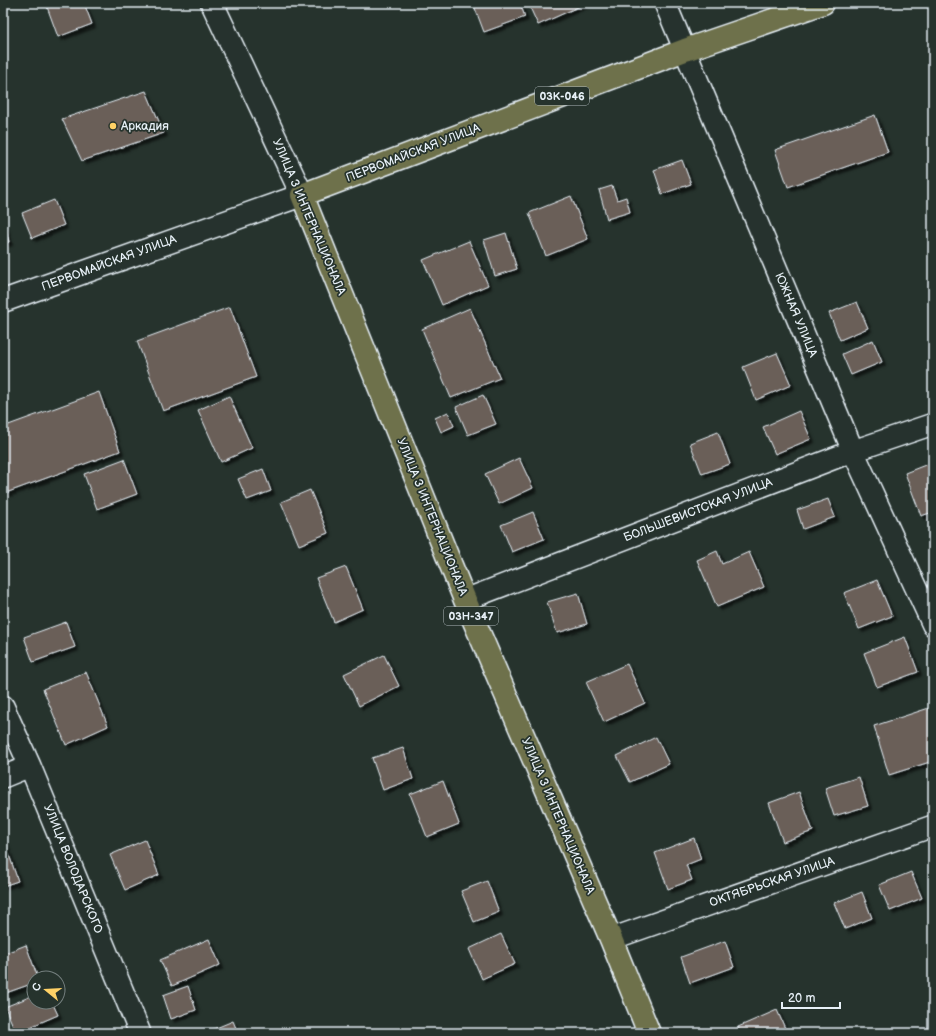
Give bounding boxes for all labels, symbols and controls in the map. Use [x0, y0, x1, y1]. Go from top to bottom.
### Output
road number: 03К-046 [535, 87, 589, 105]
place label: Аркадия [120, 119, 169, 134]
street label: ПЕРВОМАЙСКАЯ УЛИЦА [344, 120, 483, 186]
marker: Аркадия [108, 121, 118, 131]
street label: УЛИЦА 3 ИНТЕРНАЦИОНАЛА [269, 136, 349, 298]
street label: ПЕРВОМАЙСКАЯ УЛИЦА [40, 231, 179, 294]
street label: ЮЖНАЯ УЛИЦА [771, 270, 821, 360]
street label: УЛИЦА 3 ИНТЕРНАЦИОНАЛА [393, 436, 471, 599]
street label: БОЛЬШЕВИСТСКАЯ УЛИЦА [621, 474, 775, 545]
road number: 03Н-347 [444, 607, 498, 625]
street label: УЛИЦА 3 ИНТЕРНАЦИОНАЛА [518, 735, 598, 897]
street label: УЛИЦА ВОЛОДАРСКОГО [40, 802, 106, 936]
street label: ОКТЯБРЬСКАЯ УЛИЦА [708, 853, 837, 910]
north arrow [26, 970, 66, 1010]
text: С [30, 981, 44, 993]
scale bar [782, 984, 840, 1010]
text: 20 m [788, 991, 815, 1006]

